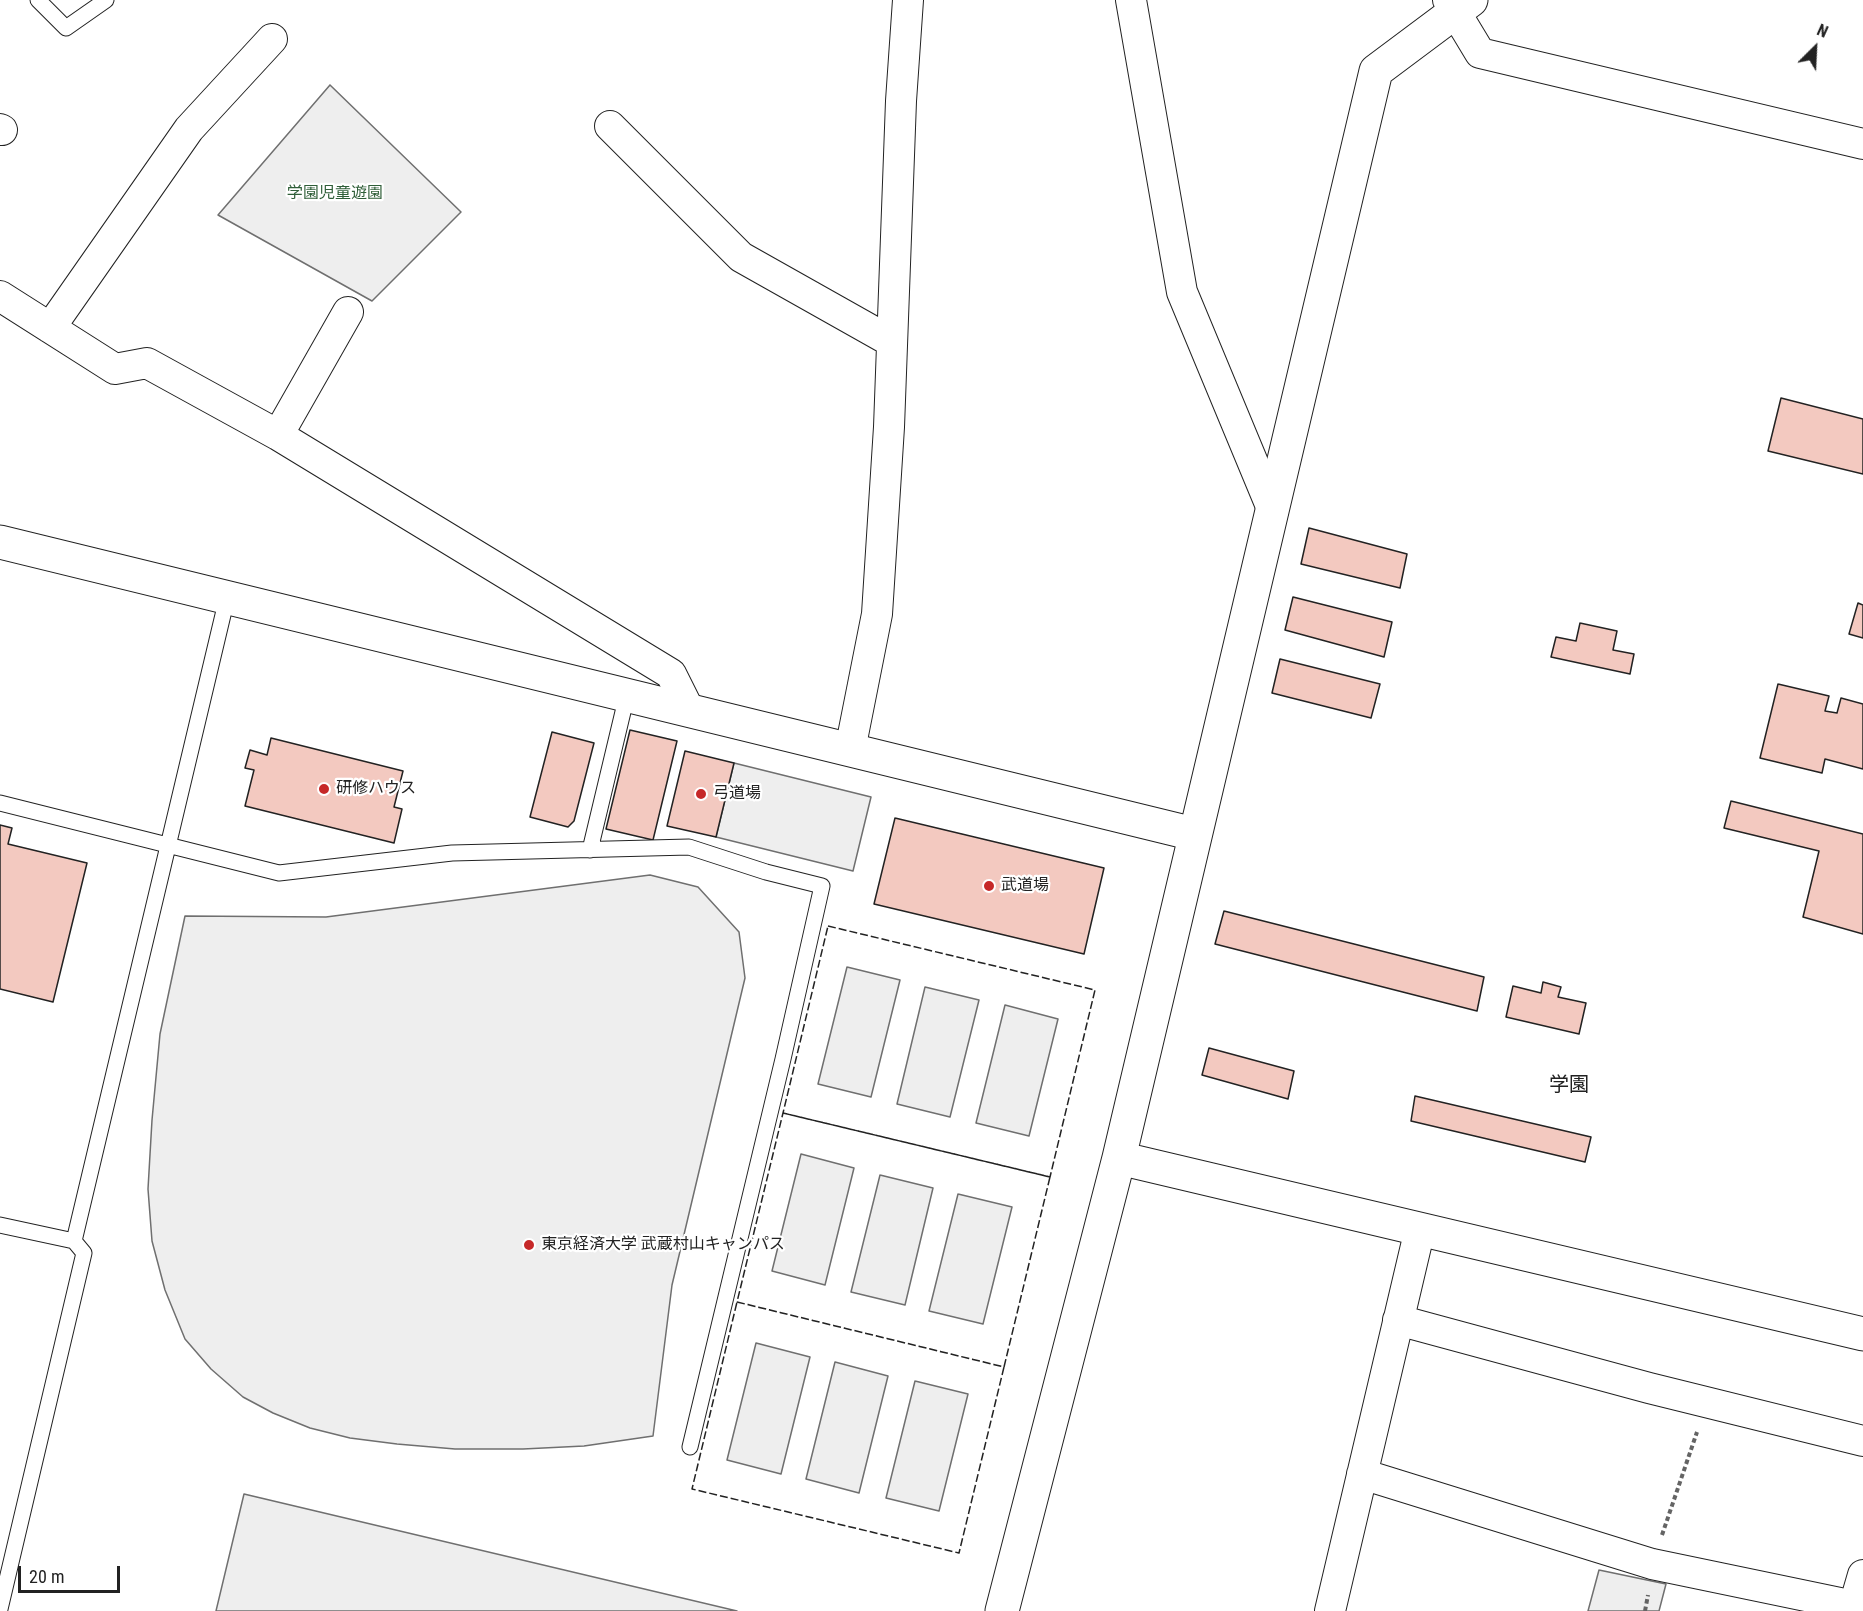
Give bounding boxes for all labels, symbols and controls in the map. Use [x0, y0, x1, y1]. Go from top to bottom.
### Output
north arrow [1785, 18, 1845, 78]
text: N [1814, 20, 1831, 42]
park label: 学園児童遊園 [287, 184, 383, 204]
place label: 研修ハウス [336, 779, 416, 799]
marker: 研修ハウス [317, 782, 331, 796]
place label: 弓道場 [713, 784, 761, 804]
marker: 弓道場 [694, 787, 708, 801]
place label: 武道場 [1001, 876, 1049, 896]
marker: 武道場 [982, 879, 996, 893]
district label: 学園 [1549, 1074, 1589, 1098]
place label: 東京経済大学 武蔵村山キャンパス [541, 1235, 785, 1255]
marker: 東京経済大学 武蔵村山キャンパス [522, 1238, 536, 1252]
scale bar [21, 1554, 123, 1592]
text: 20 m [29, 1566, 64, 1587]

